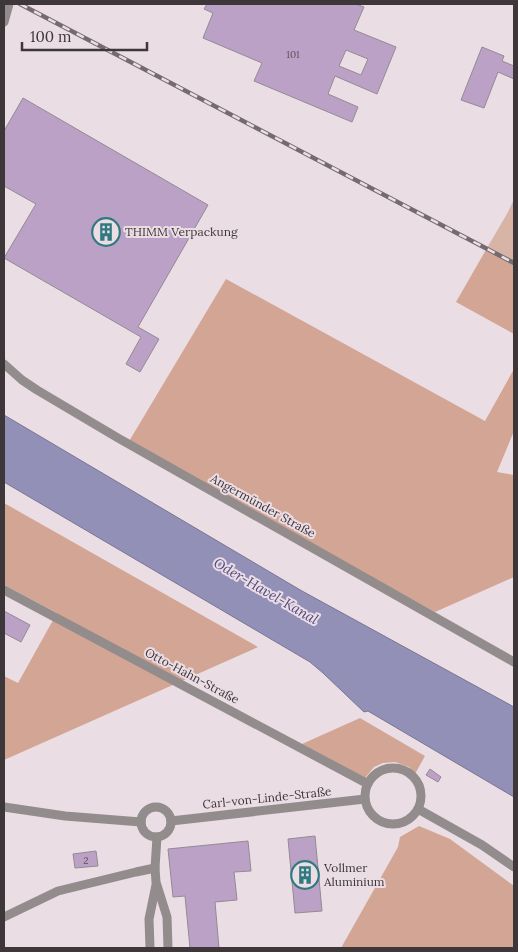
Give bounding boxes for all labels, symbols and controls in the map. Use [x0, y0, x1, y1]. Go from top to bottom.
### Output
scale bar [22, 20, 148, 52]
text: 100 m [30, 27, 71, 46]
house number: 101 [286, 48, 300, 61]
building icon: THIMM Verpackung [91, 217, 121, 247]
place label: THIMM Verpackung [125, 224, 238, 239]
street label: Angermünder Straße [207, 470, 319, 541]
water label: Oder-Havel-Kanal [210, 554, 322, 628]
street label: Otto-Hahn-Straße [143, 644, 242, 707]
street label: Carl-von-Linde-Straße [202, 783, 333, 812]
house number: 2 [83, 854, 89, 867]
building icon: Vollmer Aluminium [290, 860, 320, 890]
place label: Vollmer Aluminium [323, 860, 385, 889]

